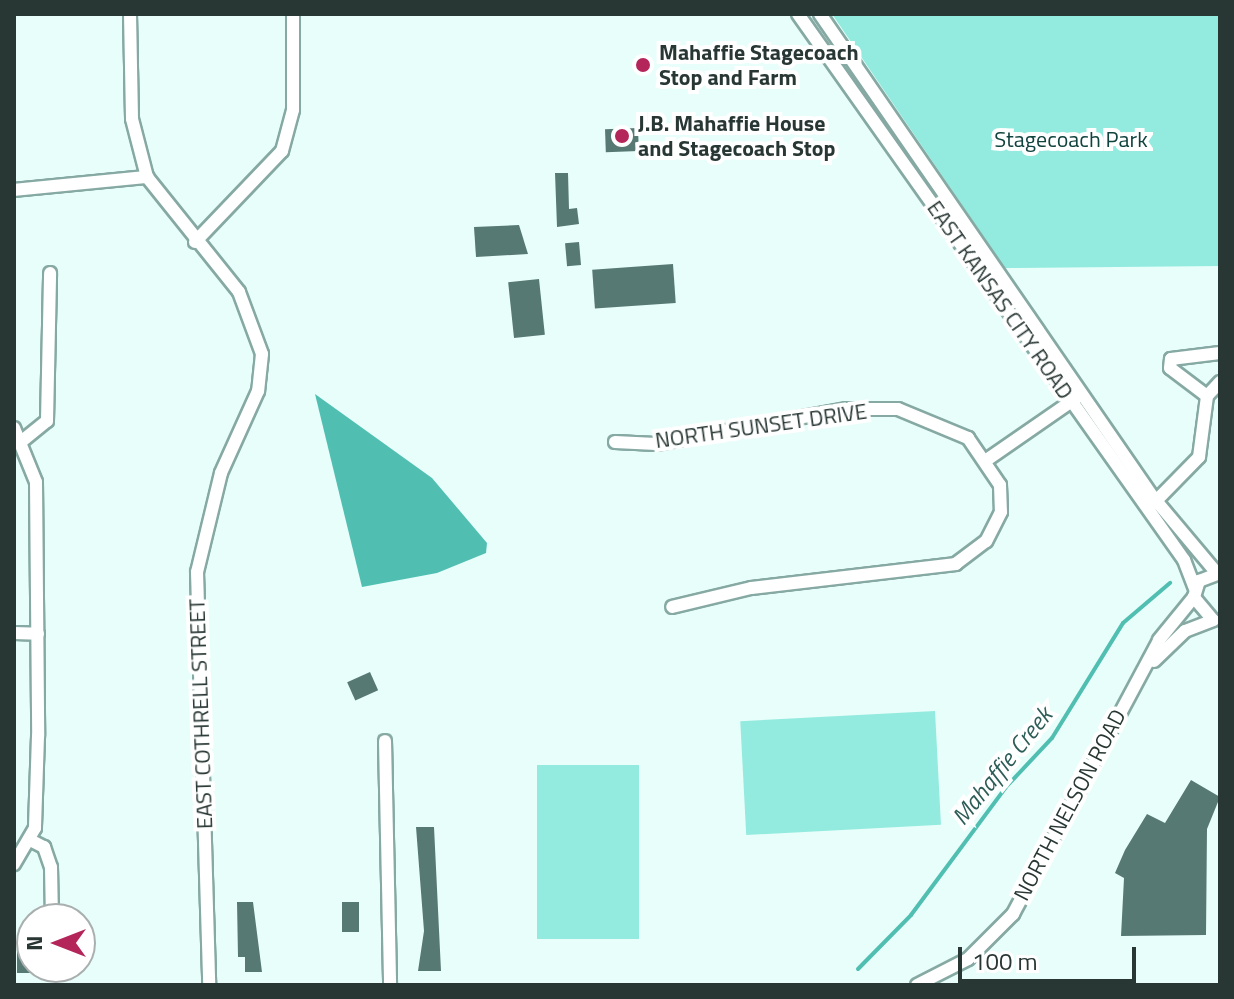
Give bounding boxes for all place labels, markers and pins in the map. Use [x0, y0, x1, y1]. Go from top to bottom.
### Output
place label: Mahaffie Stagecoach Stop and Farm [659, 39, 859, 90]
marker: Mahaffie Stagecoach Stop and Farm [634, 56, 652, 74]
place label: J.B. Mahaffie House and Stagecoach Stop [638, 110, 835, 162]
marker: J.B. Mahaffie House and Stagecoach Stop [613, 127, 631, 145]

